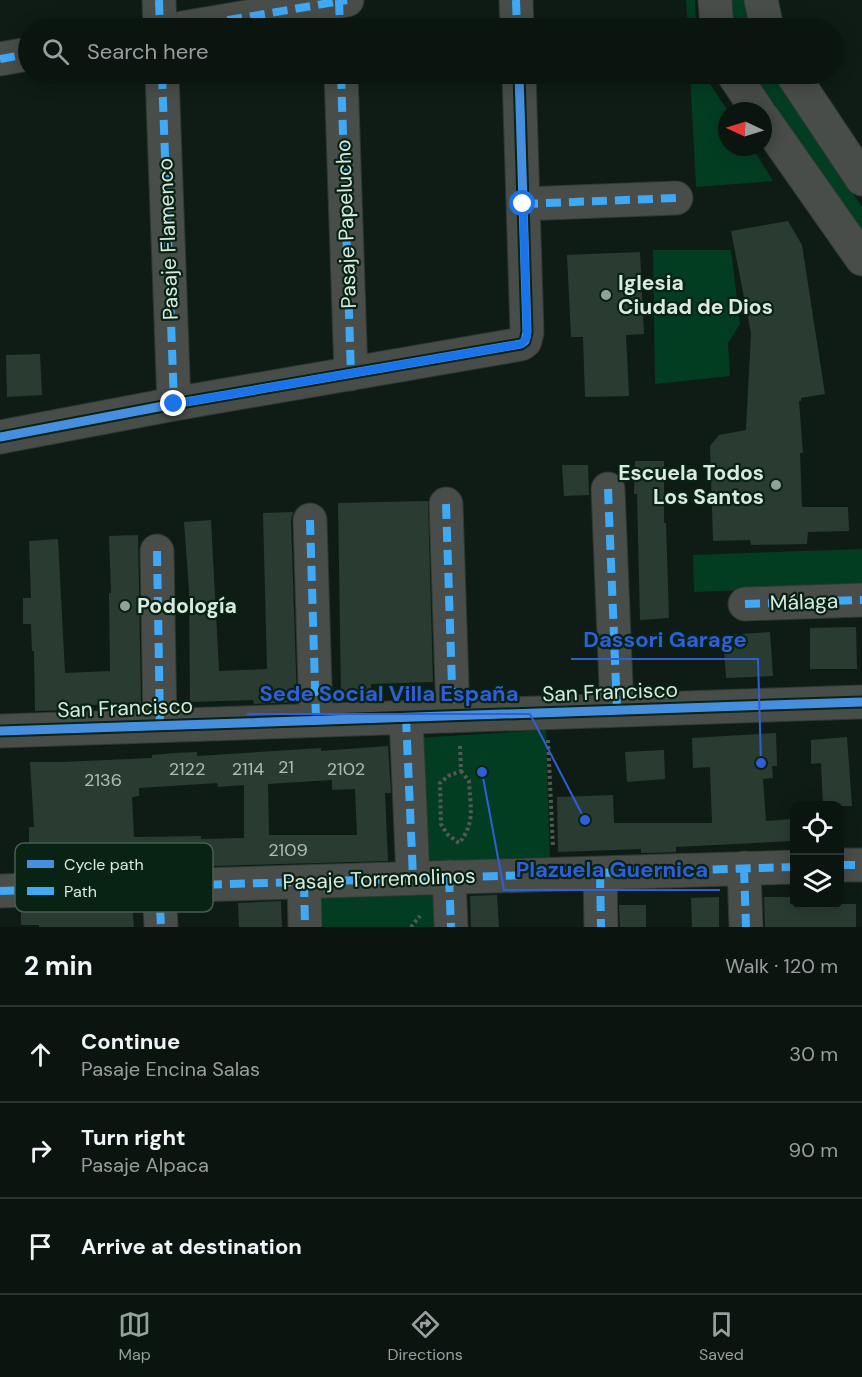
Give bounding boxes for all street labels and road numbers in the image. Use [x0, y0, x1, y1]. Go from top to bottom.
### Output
street label: Pasaje Papelucho [329, 139, 363, 309]
street label: Pasaje Flamenco [151, 157, 185, 321]
street label: Málaga [769, 587, 839, 617]
street label: San Francisco [542, 676, 678, 708]
street label: San Francisco [57, 692, 193, 724]
street label: Pasaje Torremolinos [282, 862, 476, 896]

